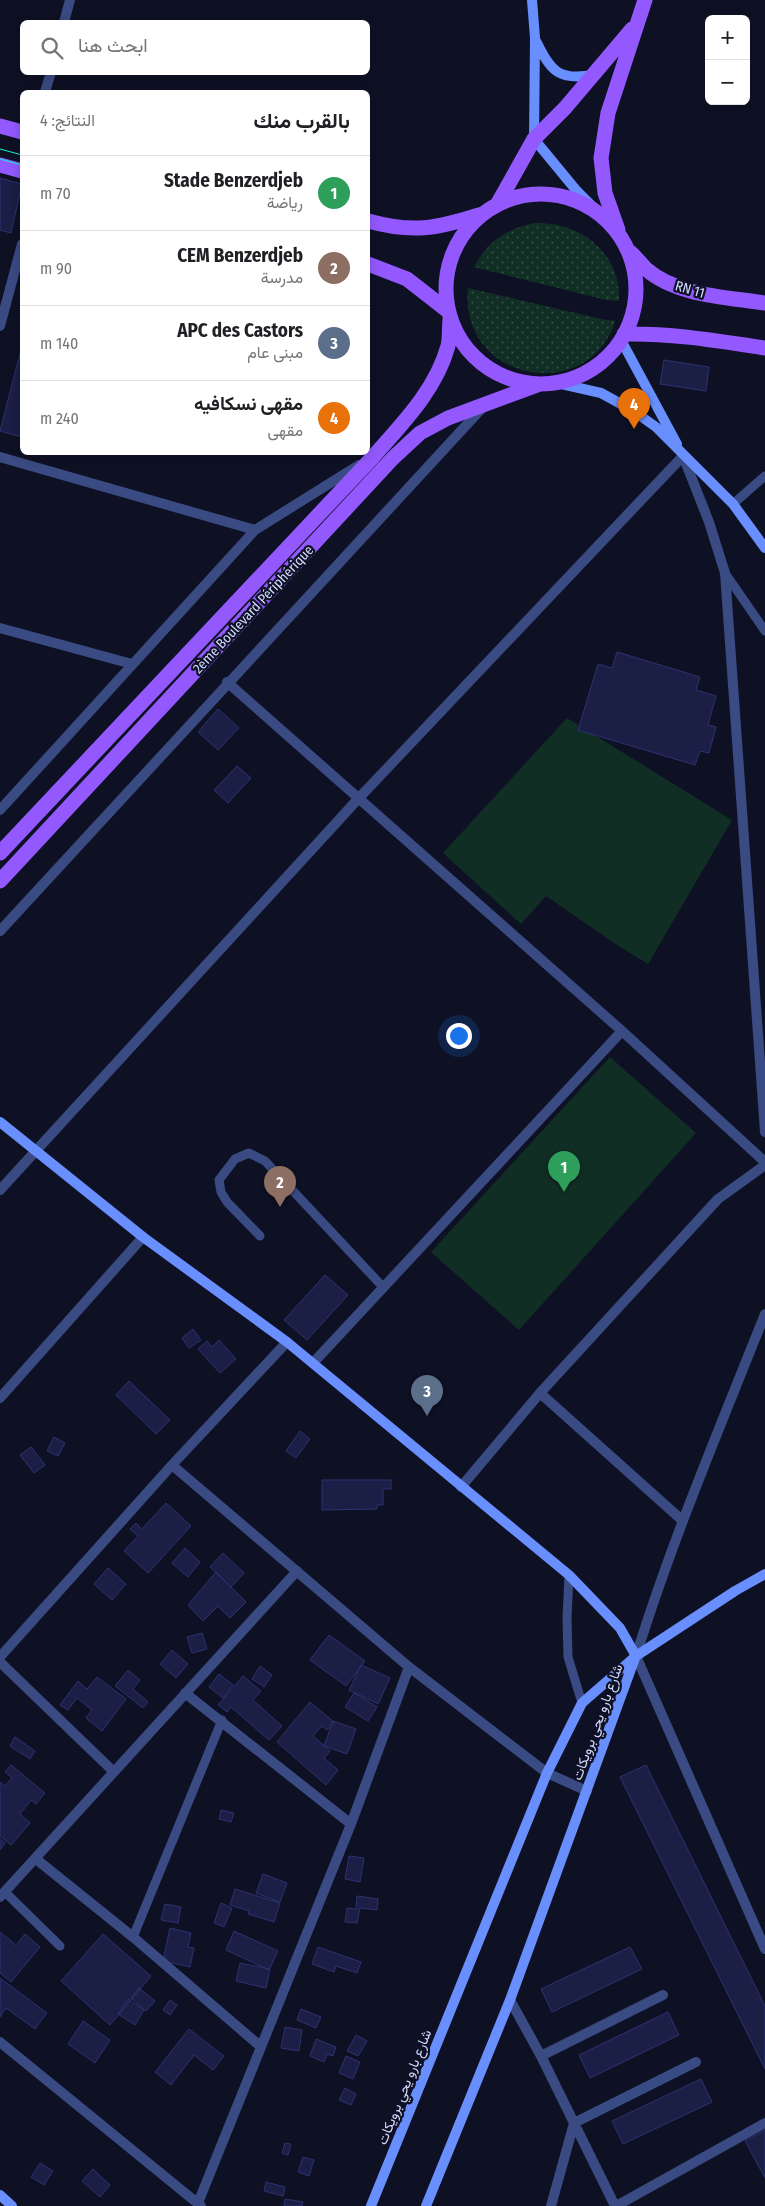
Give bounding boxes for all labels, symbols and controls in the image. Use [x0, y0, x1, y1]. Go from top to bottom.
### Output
map controls [705, 15, 750, 105]
button: + [705, 15, 750, 60]
search box [20, 20, 370, 75]
icon: search [38, 34, 66, 62]
text: ابحث هنا [78, 34, 148, 57]
button: − [705, 60, 750, 105]
text: بالقرب منك [253, 108, 350, 134]
text: النتائج: 4 [40, 111, 95, 130]
text: Stade Benzerdjeb [164, 169, 303, 192]
text: 70 m [40, 184, 71, 203]
text: 1 [331, 184, 337, 203]
text: رياضة [267, 193, 303, 212]
text: CEM Benzerdjeb [177, 244, 303, 267]
text: 90 m [40, 259, 72, 278]
text: 2 [330, 259, 338, 278]
text: مدرسة [261, 268, 303, 287]
street label: RN 11 [673, 277, 707, 302]
text: APC des Castors [177, 319, 303, 342]
text: 140 m [40, 334, 78, 353]
text: 3 [330, 334, 338, 353]
text: مبنى عام [247, 343, 303, 362]
pin: 4 [618, 388, 650, 429]
text: مقهى نسكافيه [194, 392, 303, 415]
text: 240 m [40, 409, 79, 428]
text: 4 [330, 409, 338, 428]
text: مقهى [268, 421, 303, 440]
street label: 2ème Boulevard Périphérique [190, 542, 317, 677]
your location [446, 1023, 472, 1049]
pin: 1 [548, 1151, 580, 1192]
pin: 2 [264, 1166, 296, 1207]
pin: 3 [411, 1375, 443, 1416]
street label: شارع بارو يحي برويكات [569, 1662, 629, 1784]
street label: شارع بارو يحي برويكات [374, 2027, 438, 2148]

